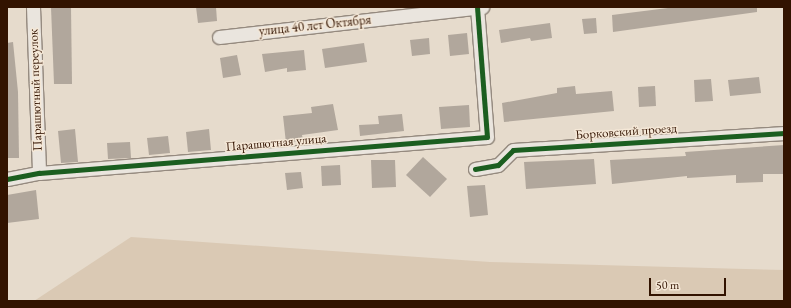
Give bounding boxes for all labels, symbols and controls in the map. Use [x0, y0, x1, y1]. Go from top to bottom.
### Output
street label: улица 40 лет Октября [258, 12, 372, 40]
street label: Парашютный переулок [26, 29, 46, 151]
street label: Борковский проезд [575, 121, 677, 143]
street label: Парашютная улица [225, 131, 327, 155]
scale bar [651, 270, 728, 296]
text: 50 m [656, 277, 679, 293]

